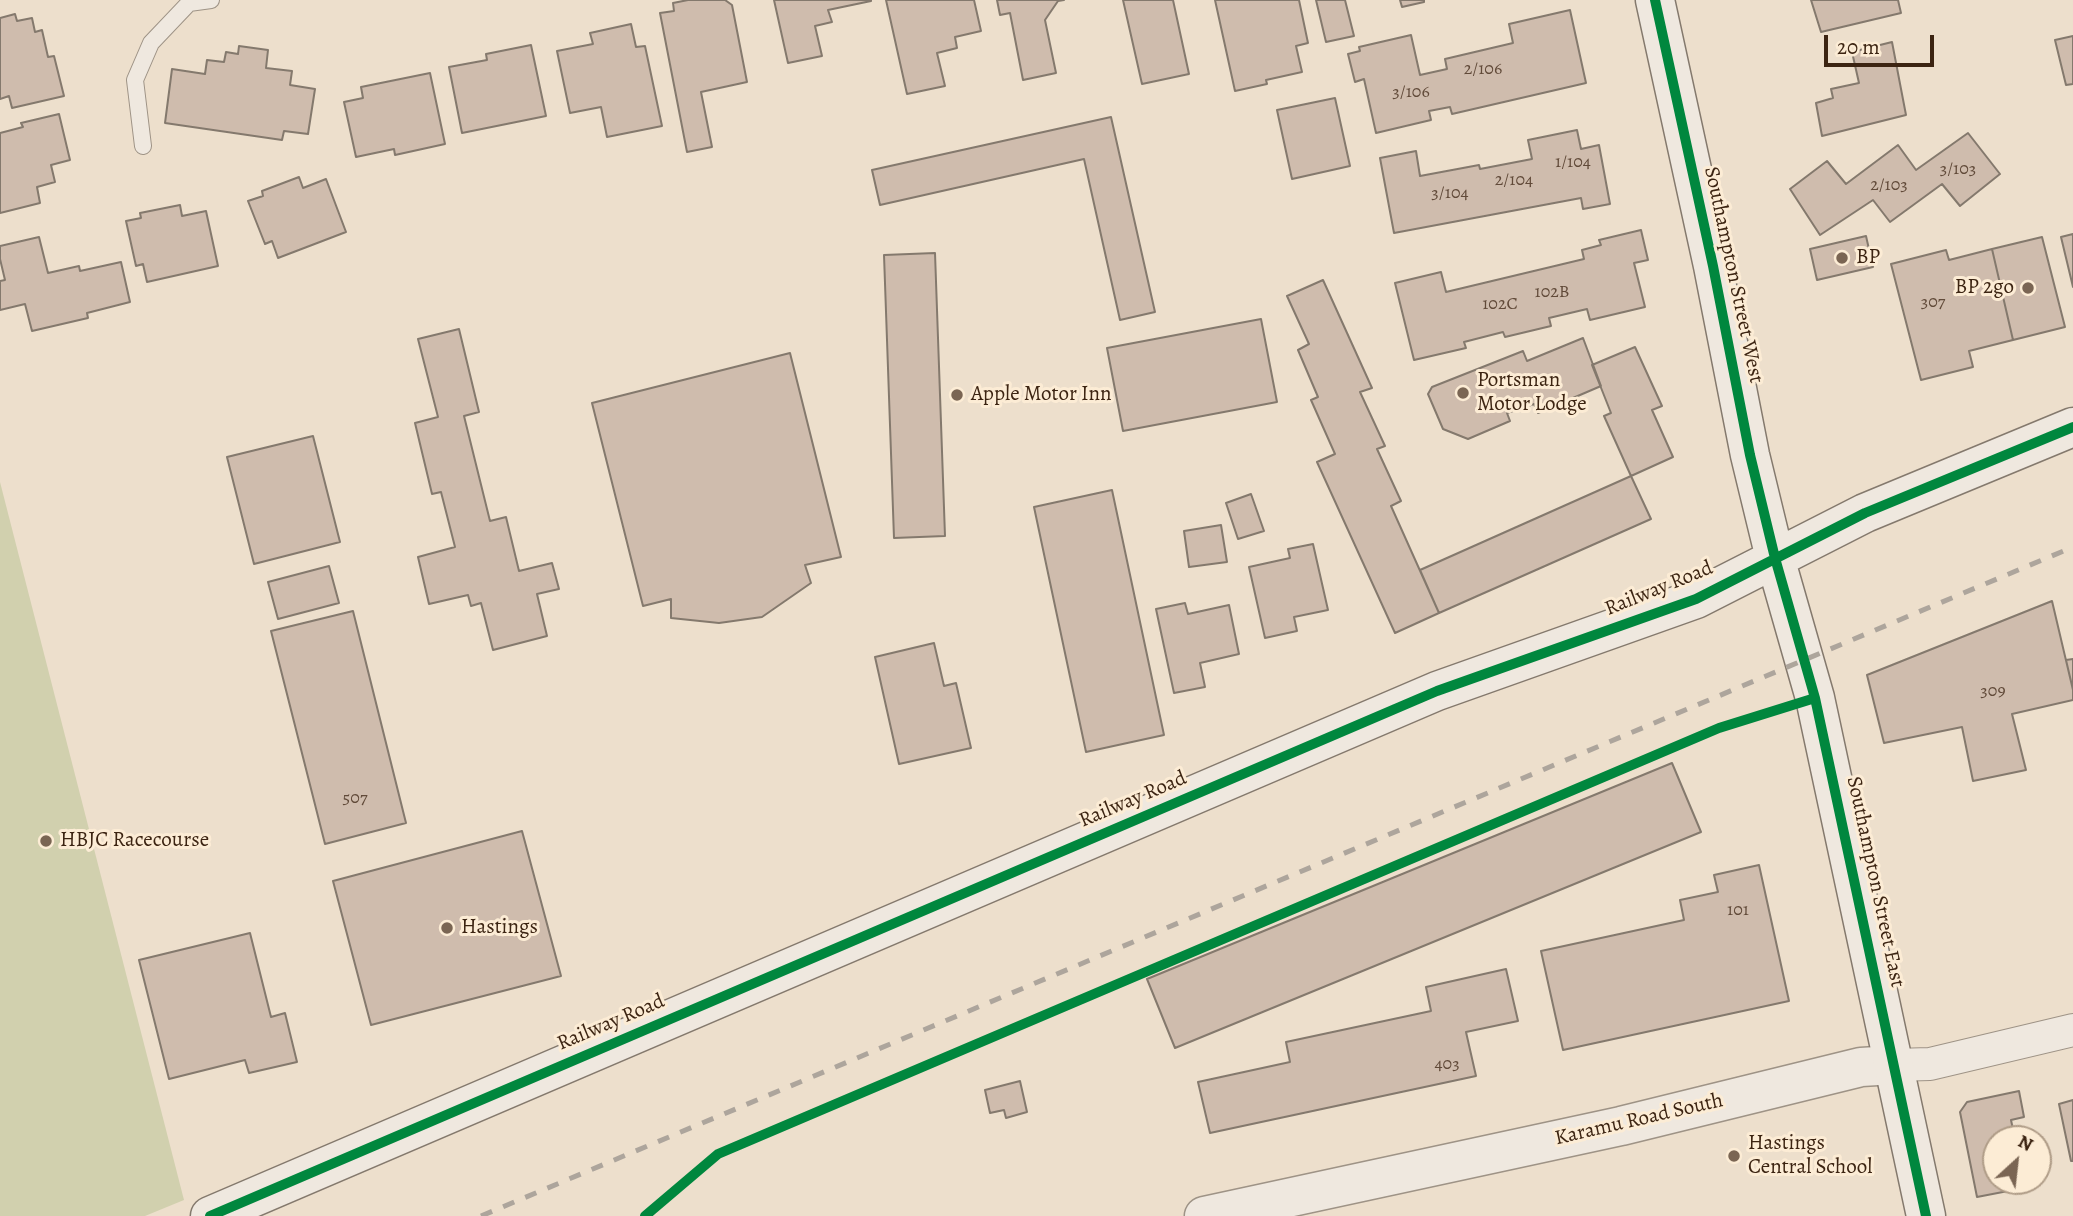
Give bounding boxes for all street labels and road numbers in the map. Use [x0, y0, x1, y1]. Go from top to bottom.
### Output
street label: Southampton Street West [1698, 164, 1768, 386]
street label: Railway Road [1601, 556, 1717, 622]
street label: Railway Road [1075, 766, 1191, 834]
street label: Southampton Street East [1840, 774, 1910, 990]
street label: Railway Road [553, 989, 669, 1057]
street label: Karamu Road South [1552, 1088, 1726, 1152]

